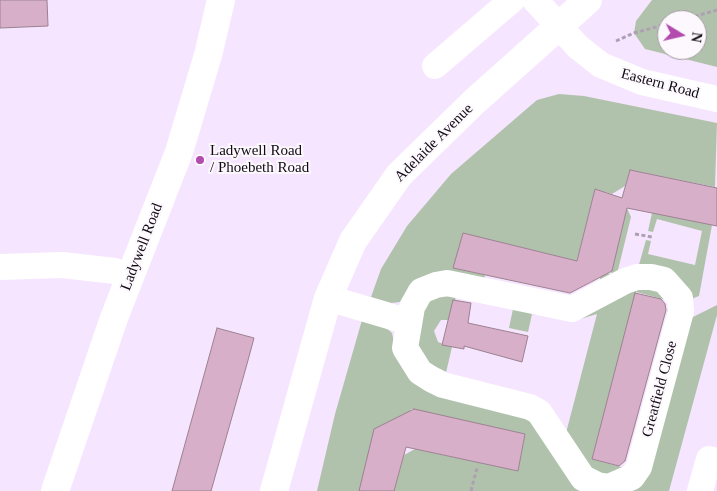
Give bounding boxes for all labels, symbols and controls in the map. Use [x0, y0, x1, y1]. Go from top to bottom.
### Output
north arrow [657, 10, 707, 60]
text: N [688, 31, 705, 43]
street label: Eastern Road [619, 65, 701, 103]
street label: Adelaide Avenue [391, 100, 477, 186]
place label: Ladywell Road / Phoebeth Road [210, 142, 309, 177]
marker: Ladywell Road / Phoebeth Road [194, 154, 206, 166]
street label: Ladywell Road [117, 201, 167, 293]
street label: Greatfield Close [639, 339, 681, 439]

